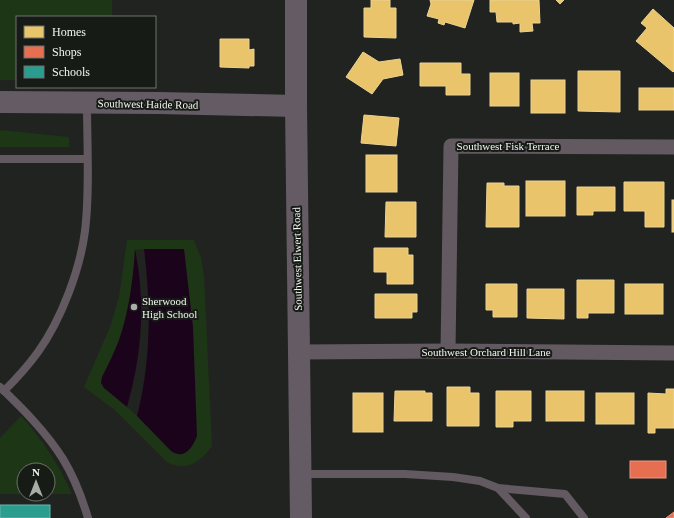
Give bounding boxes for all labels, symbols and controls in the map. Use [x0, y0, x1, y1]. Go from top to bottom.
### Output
legend [16, 16, 156, 88]
text: Homes [52, 25, 86, 39]
text: Shops [52, 45, 82, 59]
text: Schools [52, 65, 90, 79]
street label: Southwest Haide Road [97, 97, 199, 111]
street label: Southwest Fisk Terrace [457, 140, 560, 152]
street label: Southwest Elwert Road [290, 206, 304, 311]
place label: Sherwood High School [142, 295, 197, 320]
marker: Sherwood High School [129, 302, 139, 312]
street label: Southwest Orchard Hill Lane [421, 346, 551, 358]
north arrow [16, 462, 56, 502]
text: N [32, 466, 40, 478]

